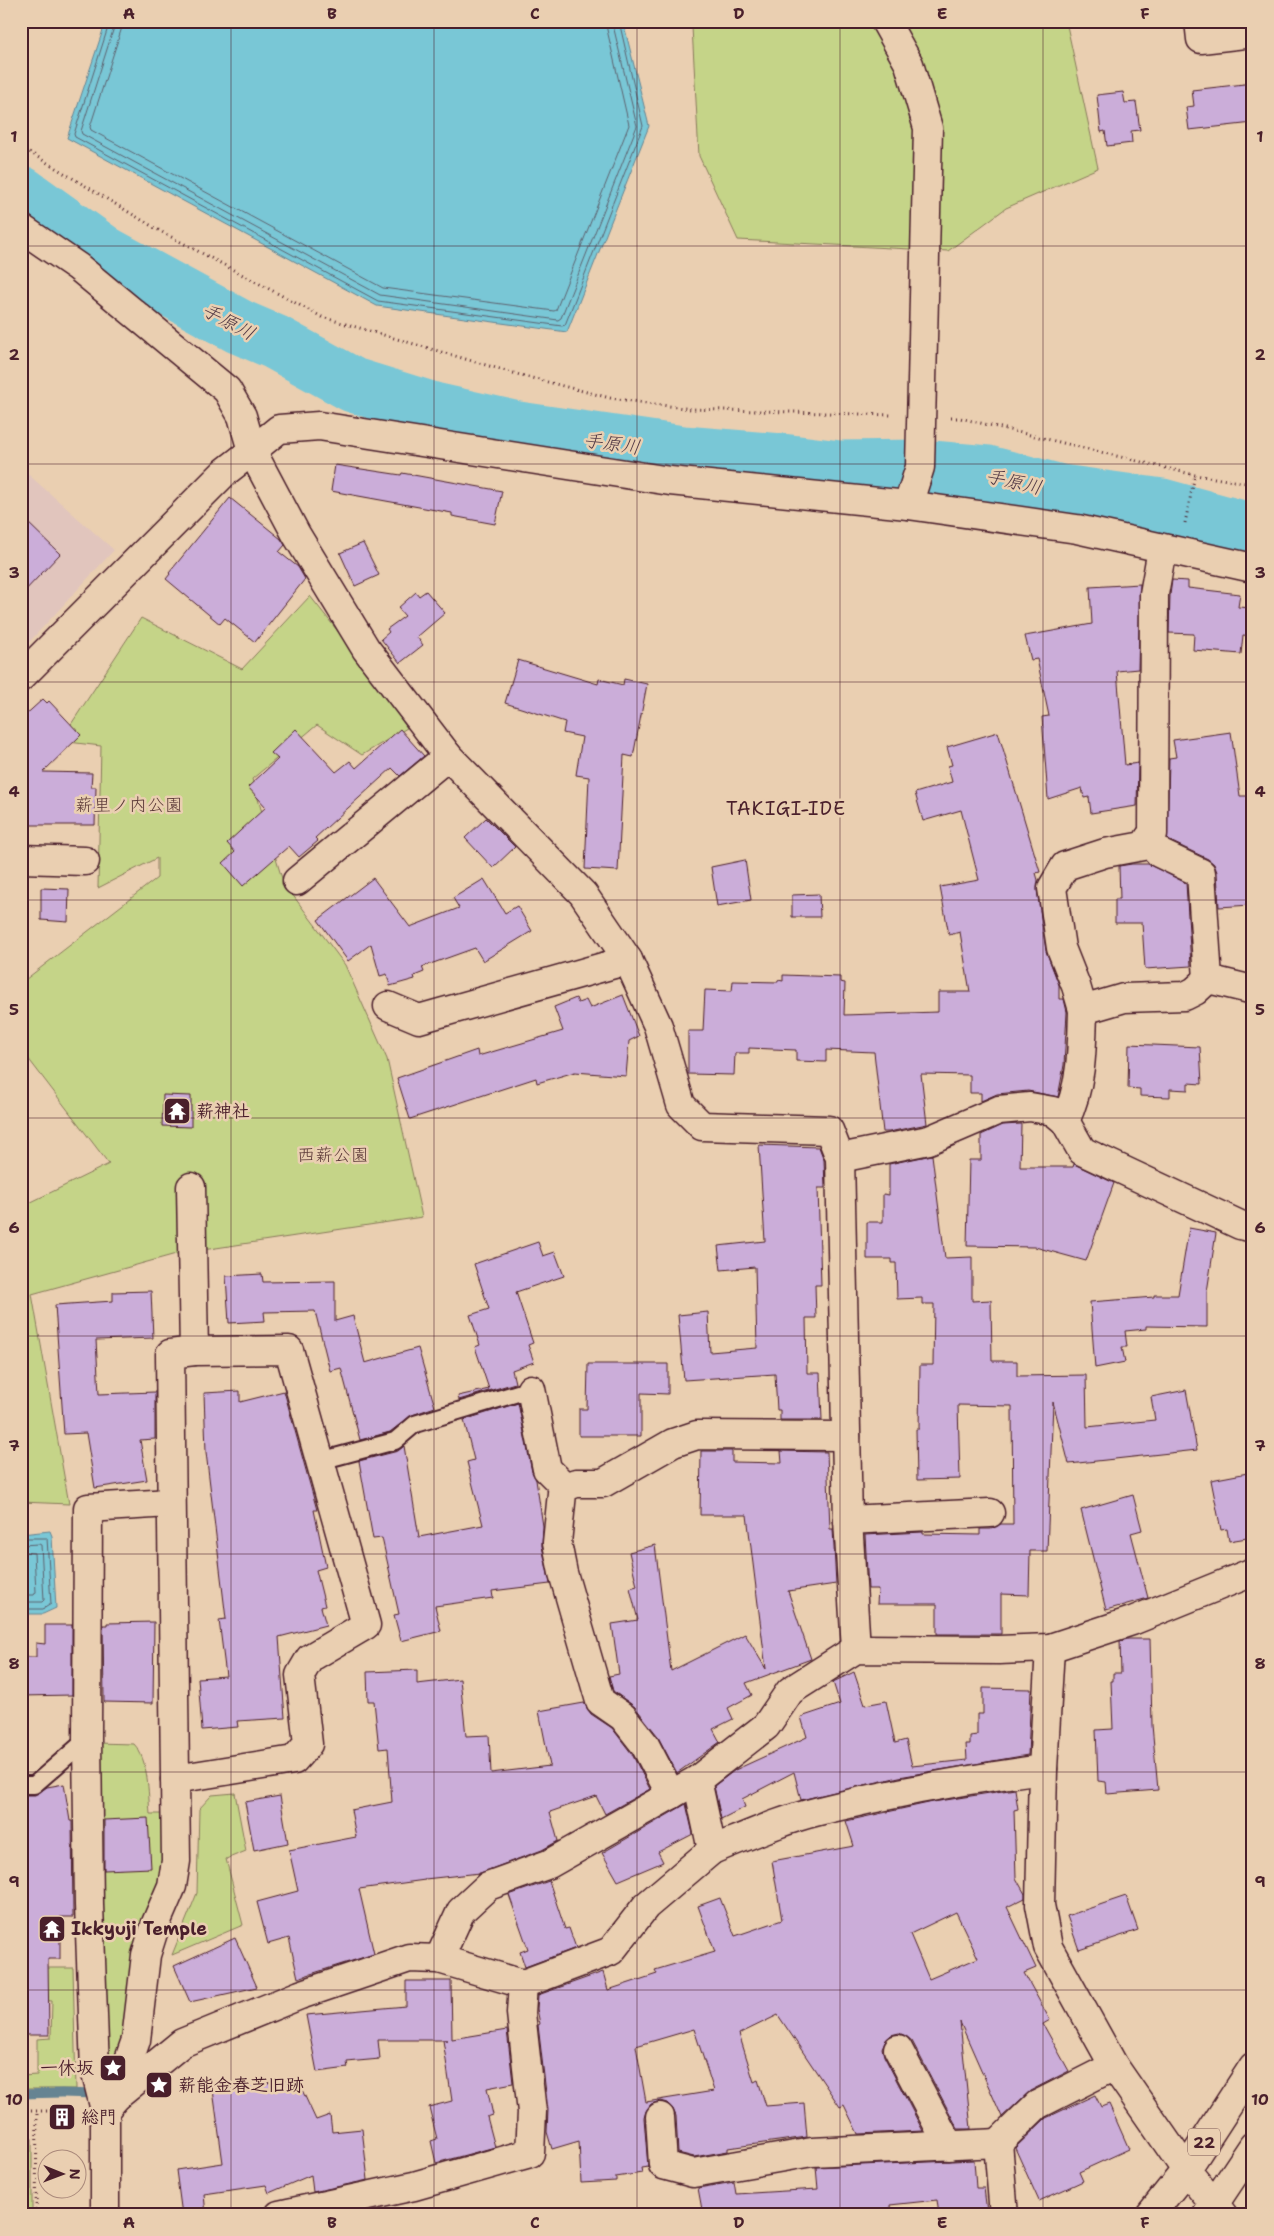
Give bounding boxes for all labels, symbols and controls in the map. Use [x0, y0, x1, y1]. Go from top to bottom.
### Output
text: A [123, 3, 135, 24]
text: B [327, 3, 337, 24]
text: C [530, 3, 540, 24]
text: D [733, 3, 745, 24]
text: E [937, 3, 947, 24]
text: F [1140, 3, 1150, 24]
text: 1 [10, 126, 18, 147]
text: 1 [1256, 126, 1264, 147]
water label: 手原川 [198, 297, 260, 346]
text: 2 [8, 344, 20, 365]
text: 2 [1254, 344, 1266, 365]
water label: 手原川 [582, 427, 642, 460]
water label: 手原川 [983, 463, 1044, 500]
text: 3 [8, 562, 20, 583]
text: 3 [1254, 562, 1266, 583]
text: 4 [8, 781, 20, 802]
text: 4 [1254, 781, 1266, 802]
park label: 薪里ノ内公園 [75, 793, 183, 817]
district label: TAKIGI-IDE [726, 796, 846, 821]
text: 5 [9, 999, 19, 1020]
text: 5 [1255, 999, 1265, 1020]
temple icon: 薪神社 [162, 1096, 192, 1126]
place label: 薪神社 [196, 1099, 250, 1123]
park label: 西薪公園 [297, 1143, 369, 1167]
text: 6 [8, 1217, 20, 1238]
text: 6 [1254, 1217, 1266, 1238]
text: 7 [8, 1435, 20, 1456]
text: 7 [1254, 1435, 1266, 1456]
text: 8 [8, 1653, 20, 1674]
text: 8 [1254, 1653, 1266, 1674]
text: 9 [8, 1871, 20, 1892]
text: 9 [1254, 1871, 1266, 1892]
temple icon: Ikkyuji Temple [37, 1914, 67, 1944]
place label: Ikkyuji Temple [71, 1917, 207, 1941]
place icon: 一休坂 [98, 2053, 128, 2083]
place label: 一休坂 [40, 2056, 94, 2080]
place icon: 薪能金春芝旧跡 [144, 2070, 174, 2100]
place label: 薪能金春芝旧跡 [178, 2073, 304, 2097]
text: 10 [5, 2089, 23, 2110]
text: 10 [1251, 2089, 1269, 2110]
building icon: 総門 [47, 2102, 77, 2132]
place label: 総門 [81, 2105, 117, 2129]
road number: 22 [1188, 2128, 1220, 2156]
north arrow [38, 2148, 88, 2198]
text: N [66, 2169, 84, 2180]
text: A [123, 2212, 135, 2233]
text: B [327, 2212, 337, 2233]
text: C [530, 2212, 540, 2233]
text: D [733, 2212, 745, 2233]
text: E [937, 2212, 947, 2233]
text: F [1140, 2212, 1150, 2233]

